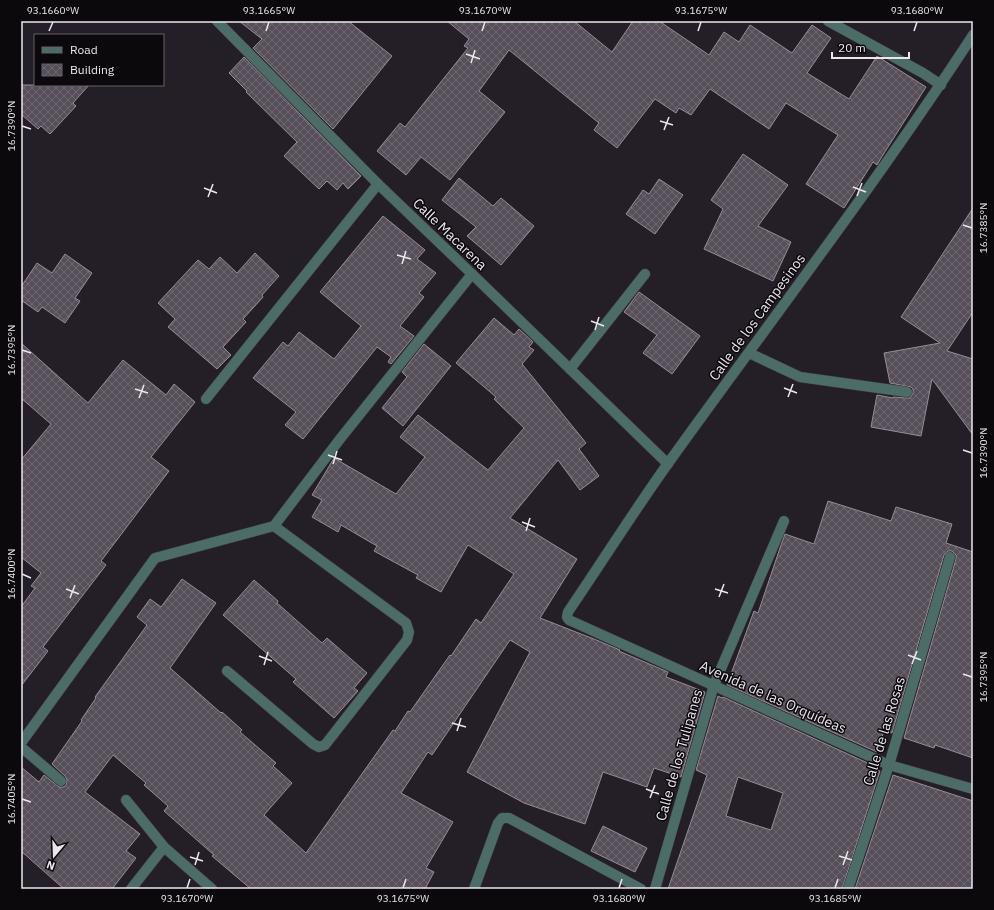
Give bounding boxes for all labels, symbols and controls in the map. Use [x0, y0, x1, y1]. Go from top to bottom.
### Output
text: 93.1660°W [27, 4, 79, 17]
text: 93.1665°W [243, 4, 295, 17]
text: 93.1670°W [459, 4, 511, 17]
text: 93.1675°W [675, 4, 727, 17]
text: 93.1680°W [891, 4, 943, 17]
legend [34, 34, 164, 86]
scale bar [832, 34, 909, 60]
text: 20 m [838, 40, 866, 55]
text: Road [70, 42, 98, 57]
text: Building [70, 62, 115, 77]
text: 16.7390°N [5, 101, 18, 151]
street label: Calle Macarena [409, 194, 491, 274]
text: 16.7385°N [977, 203, 990, 253]
street label: Calle de los Campesinos [705, 250, 809, 384]
text: 16.7395°N [5, 325, 18, 375]
text: 16.7390°N [977, 428, 990, 478]
text: 16.7400°N [5, 549, 18, 599]
text: 16.7395°N [977, 652, 990, 702]
street label: Avenida de las Orquídeas [697, 657, 849, 738]
street label: Calle de las Rosas [859, 674, 909, 788]
street label: Calle de los Tulipanes [652, 687, 706, 823]
text: 16.7405°N [5, 774, 18, 824]
north arrow [34, 836, 74, 876]
text: N [45, 858, 57, 873]
text: 93.1670°W [161, 892, 213, 905]
text: 93.1675°W [377, 892, 429, 905]
text: 93.1680°W [593, 892, 645, 905]
text: 93.1685°W [809, 892, 861, 905]

